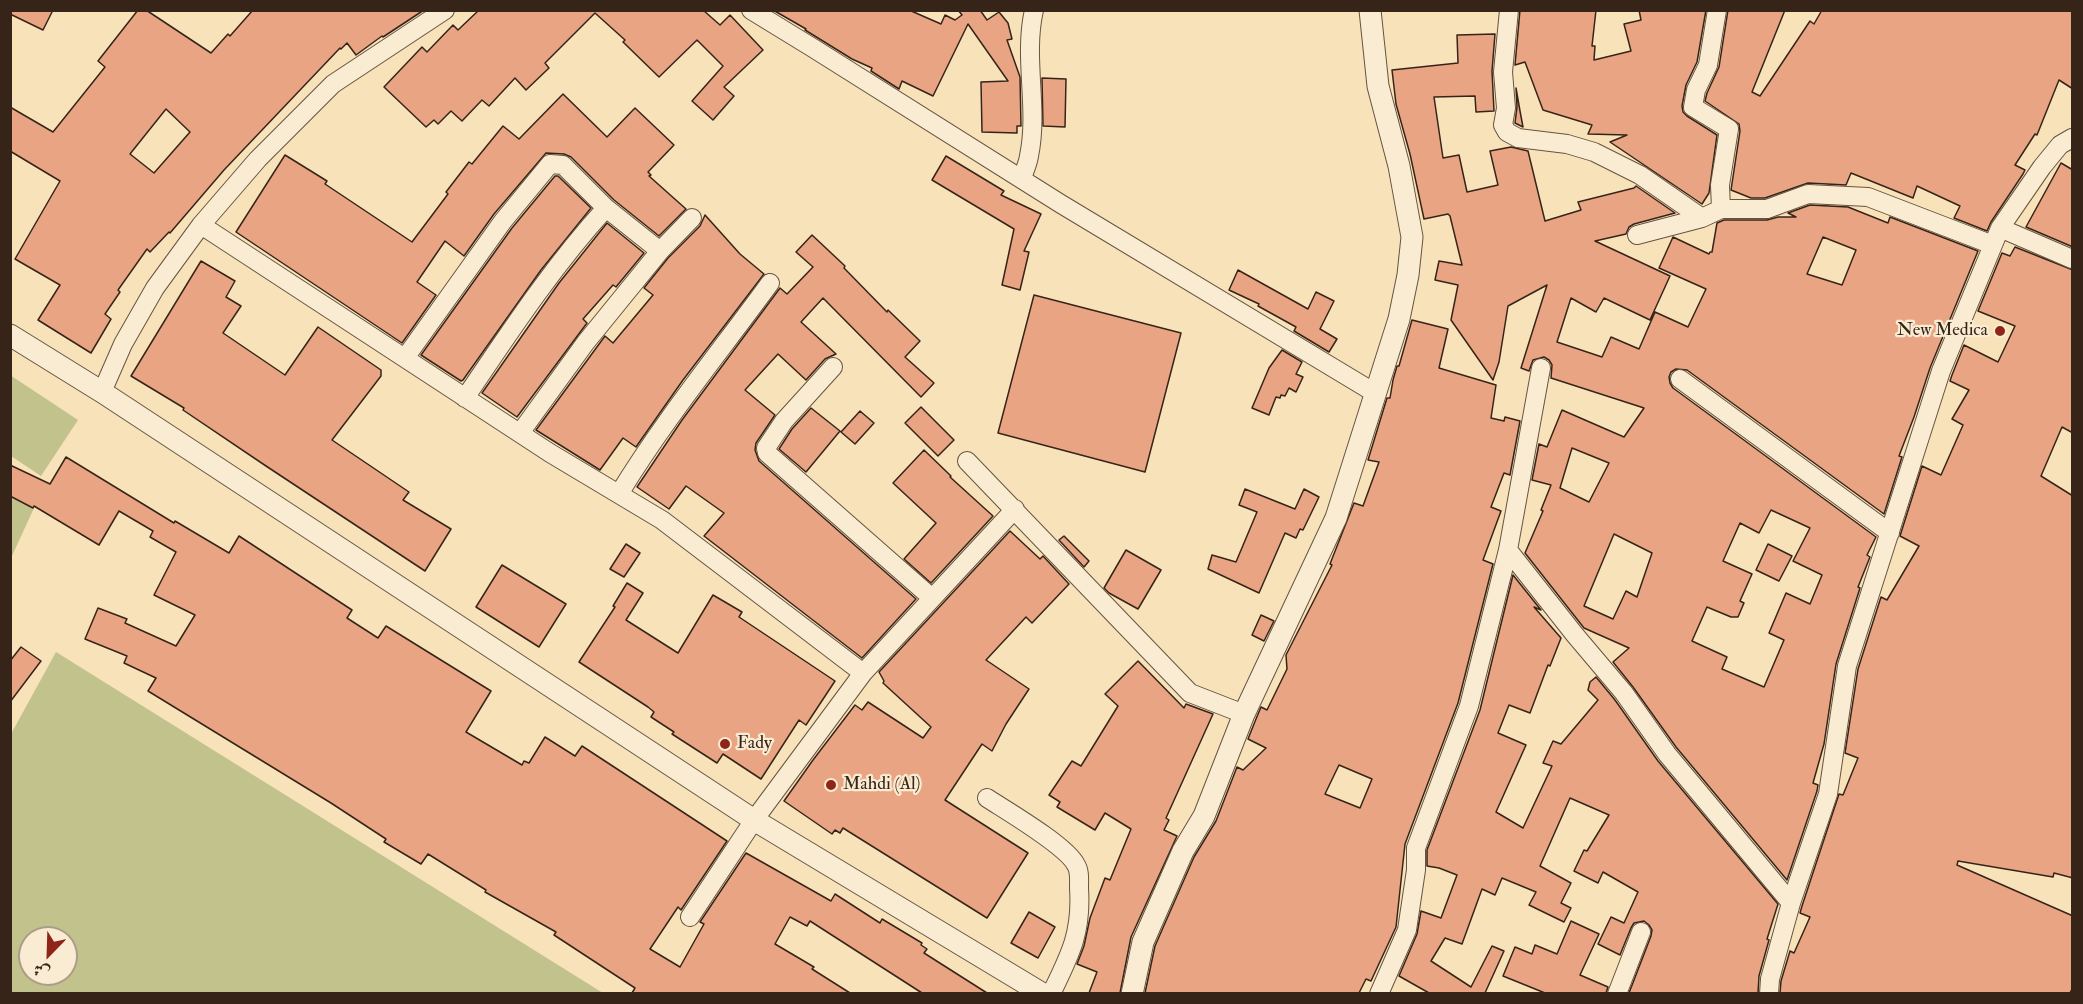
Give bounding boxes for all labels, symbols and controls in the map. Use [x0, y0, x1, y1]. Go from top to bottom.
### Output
place label: New Medica [1897, 320, 1988, 342]
marker: New Medica [1993, 324, 2007, 338]
place label: Fady [737, 733, 772, 755]
marker: Fady [718, 737, 732, 751]
place label: Mahdi (Al) [843, 774, 920, 796]
marker: Mahdi (Al) [824, 778, 838, 792]
north arrow [18, 926, 78, 986]
text: ش [31, 958, 53, 983]

